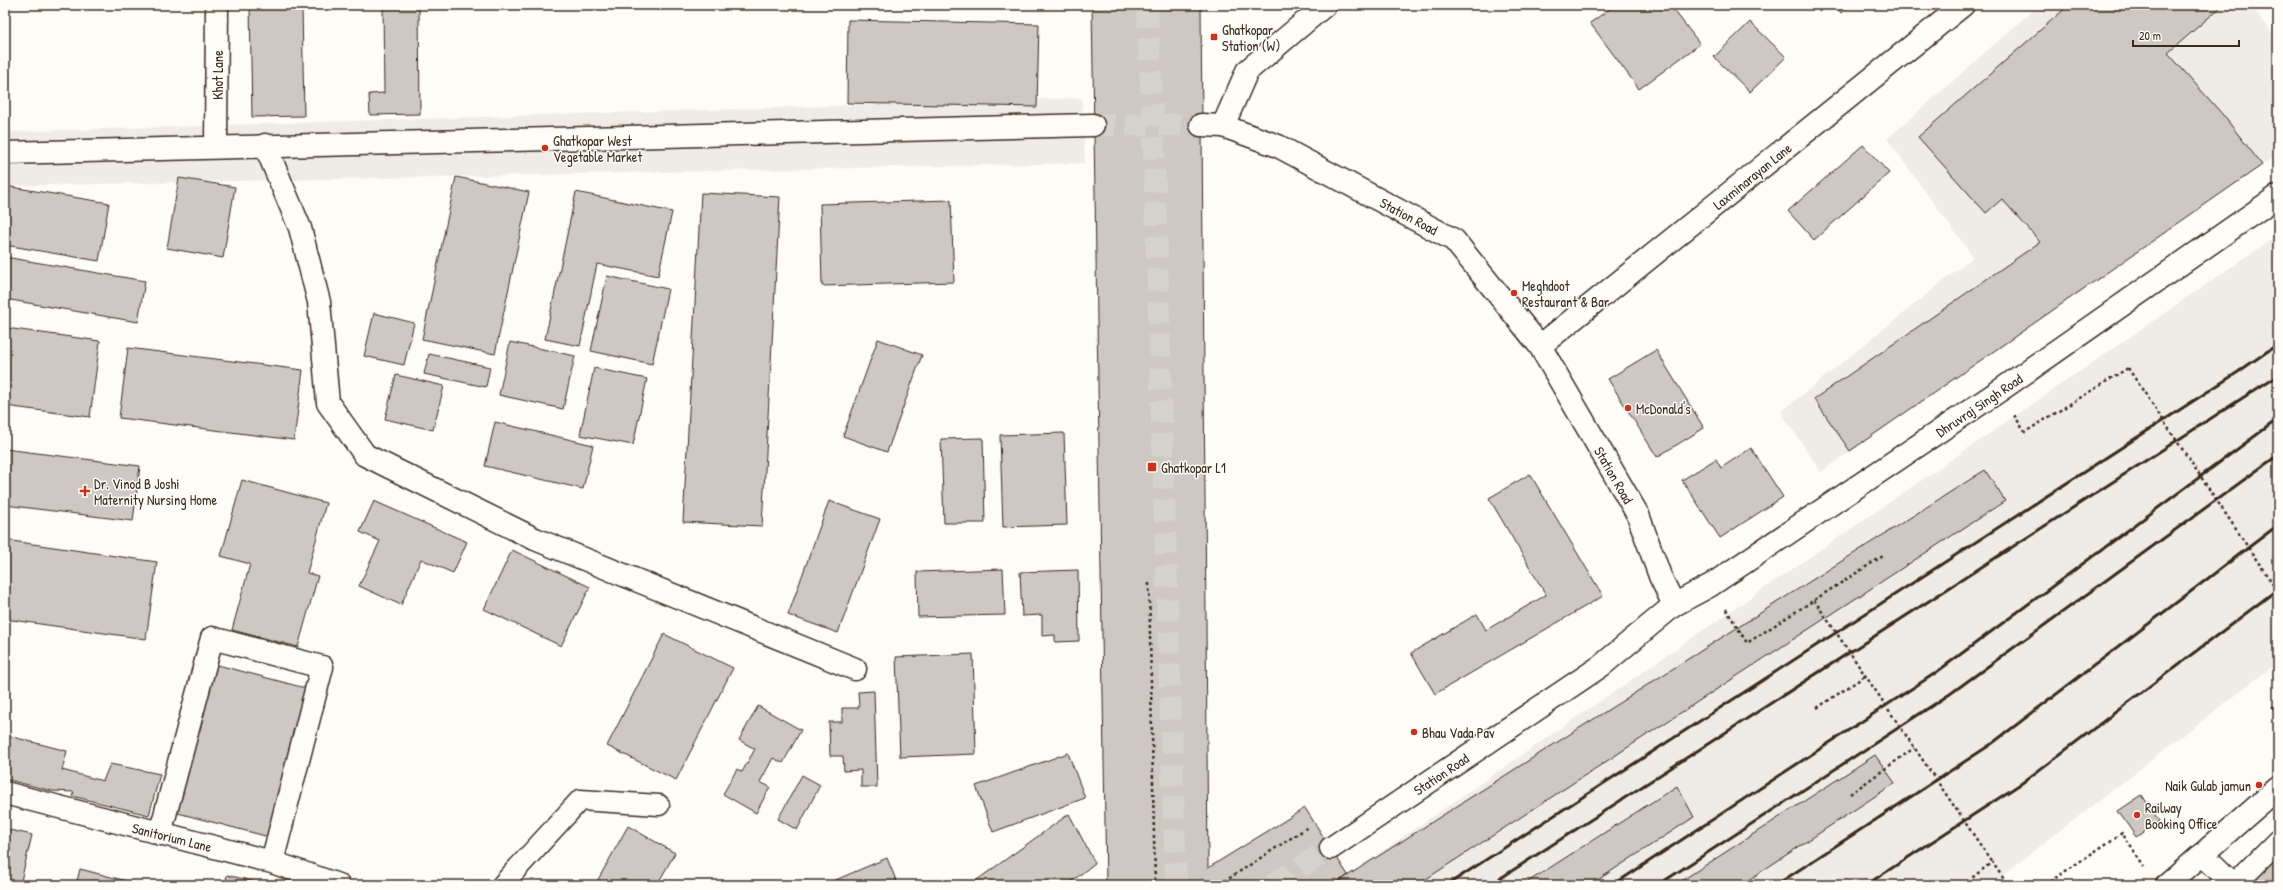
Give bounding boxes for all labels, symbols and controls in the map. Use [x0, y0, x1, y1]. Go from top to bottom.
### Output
place label: Ghatkopar Station (W) [1222, 20, 1280, 55]
scale bar [2133, 22, 2239, 48]
text: 20 m [2139, 27, 2161, 44]
marker: Ghatkopar Station (W) [1209, 32, 1219, 42]
street label: Khot Lane [208, 50, 227, 100]
place label: Ghatkopar West Vegetable Market [553, 131, 642, 167]
street label: Laxminarayan Lane [1709, 138, 1796, 214]
marker: Ghatkopar West Vegetable Market [540, 143, 550, 153]
street label: Station Road [1377, 193, 1442, 239]
place label: Meghdoot Restaurant & Bar [1522, 276, 1610, 311]
marker: Meghdoot Restaurant & Bar [1509, 288, 1519, 298]
street label: Dhruvraj Singh Road [1932, 369, 2027, 442]
place label: McDonald's [1636, 399, 1691, 418]
marker: McDonald's [1623, 403, 1633, 413]
street label: Station Road [1590, 443, 1638, 507]
place label: Ghatkopar L1 [1161, 458, 1226, 478]
marker: Ghatkopar L1 [1146, 461, 1158, 473]
place label: Dr. Vinod B Joshi Maternity Nursing Home [94, 474, 217, 510]
marker: Dr. Vinod B Joshi Maternity Nursing Home [79, 485, 91, 497]
place label: Bhau Vada Pav [1422, 723, 1495, 742]
marker: Bhau Vada Pav [1409, 727, 1419, 737]
street label: Station Road [1410, 748, 1473, 799]
place label: Naik Gulab jamun [2165, 776, 2251, 796]
marker: Naik Gulab jamun [2254, 780, 2264, 790]
place label: Railway Booking Office [2145, 798, 2218, 834]
marker: Railway Booking Office [2132, 810, 2142, 820]
street label: Sanitorium Lane [130, 818, 214, 856]

